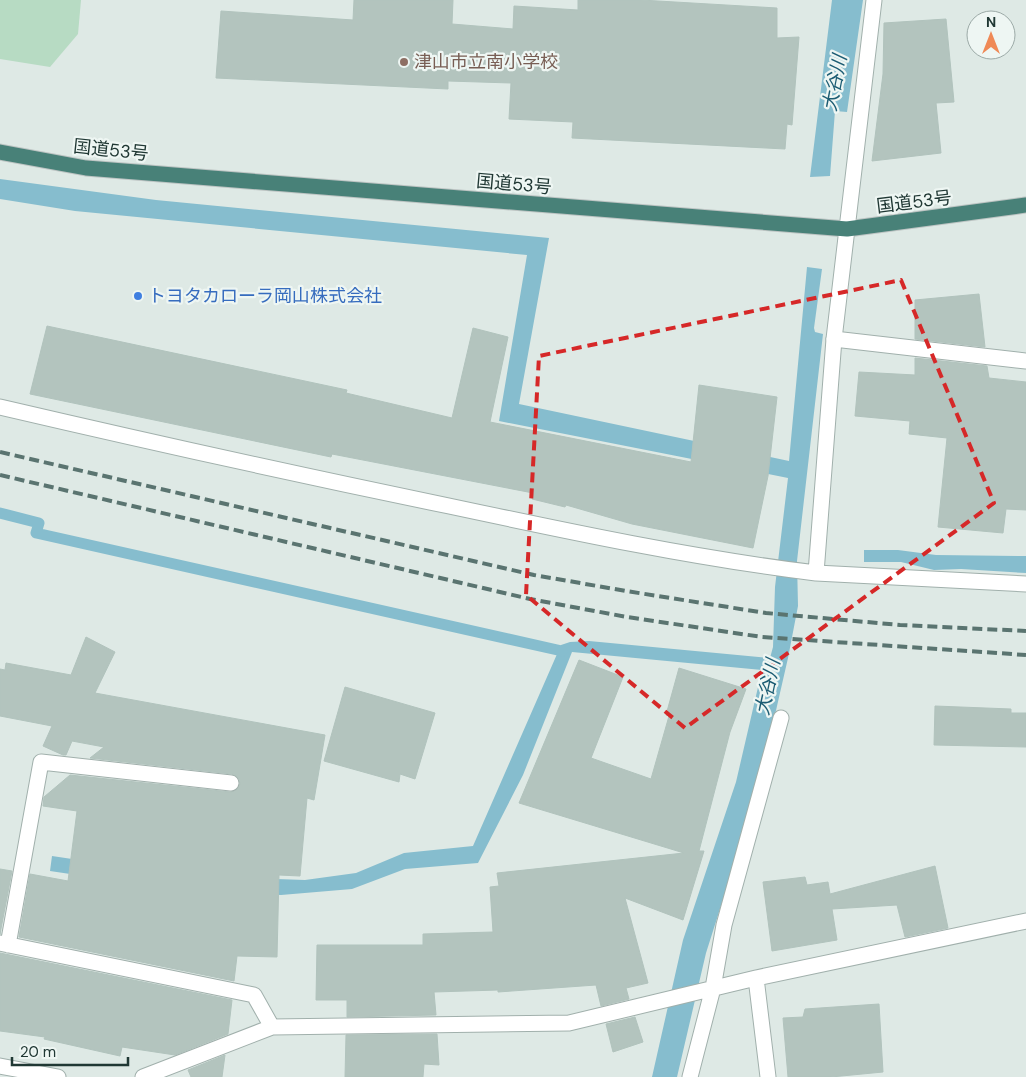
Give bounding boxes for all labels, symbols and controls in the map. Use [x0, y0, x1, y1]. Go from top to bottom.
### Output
north arrow [966, 10, 1016, 60]
text: N [986, 13, 996, 31]
place label: 津山市立南小学校 [414, 50, 558, 74]
water label: 大谷川 [817, 51, 853, 113]
marker: 津山市立南小学校 [398, 56, 410, 68]
street label: 国道53号 [72, 134, 150, 166]
street label: 国道53号 [475, 169, 553, 199]
street label: 国道53号 [875, 185, 953, 219]
place label: トヨタカローラ岡山株式会社 [148, 284, 382, 308]
marker: トヨタカローラ岡山株式会社 [132, 290, 144, 302]
water label: 大谷川 [749, 655, 786, 718]
scale bar [12, 1034, 129, 1066]
text: 20 m [20, 1042, 56, 1062]

